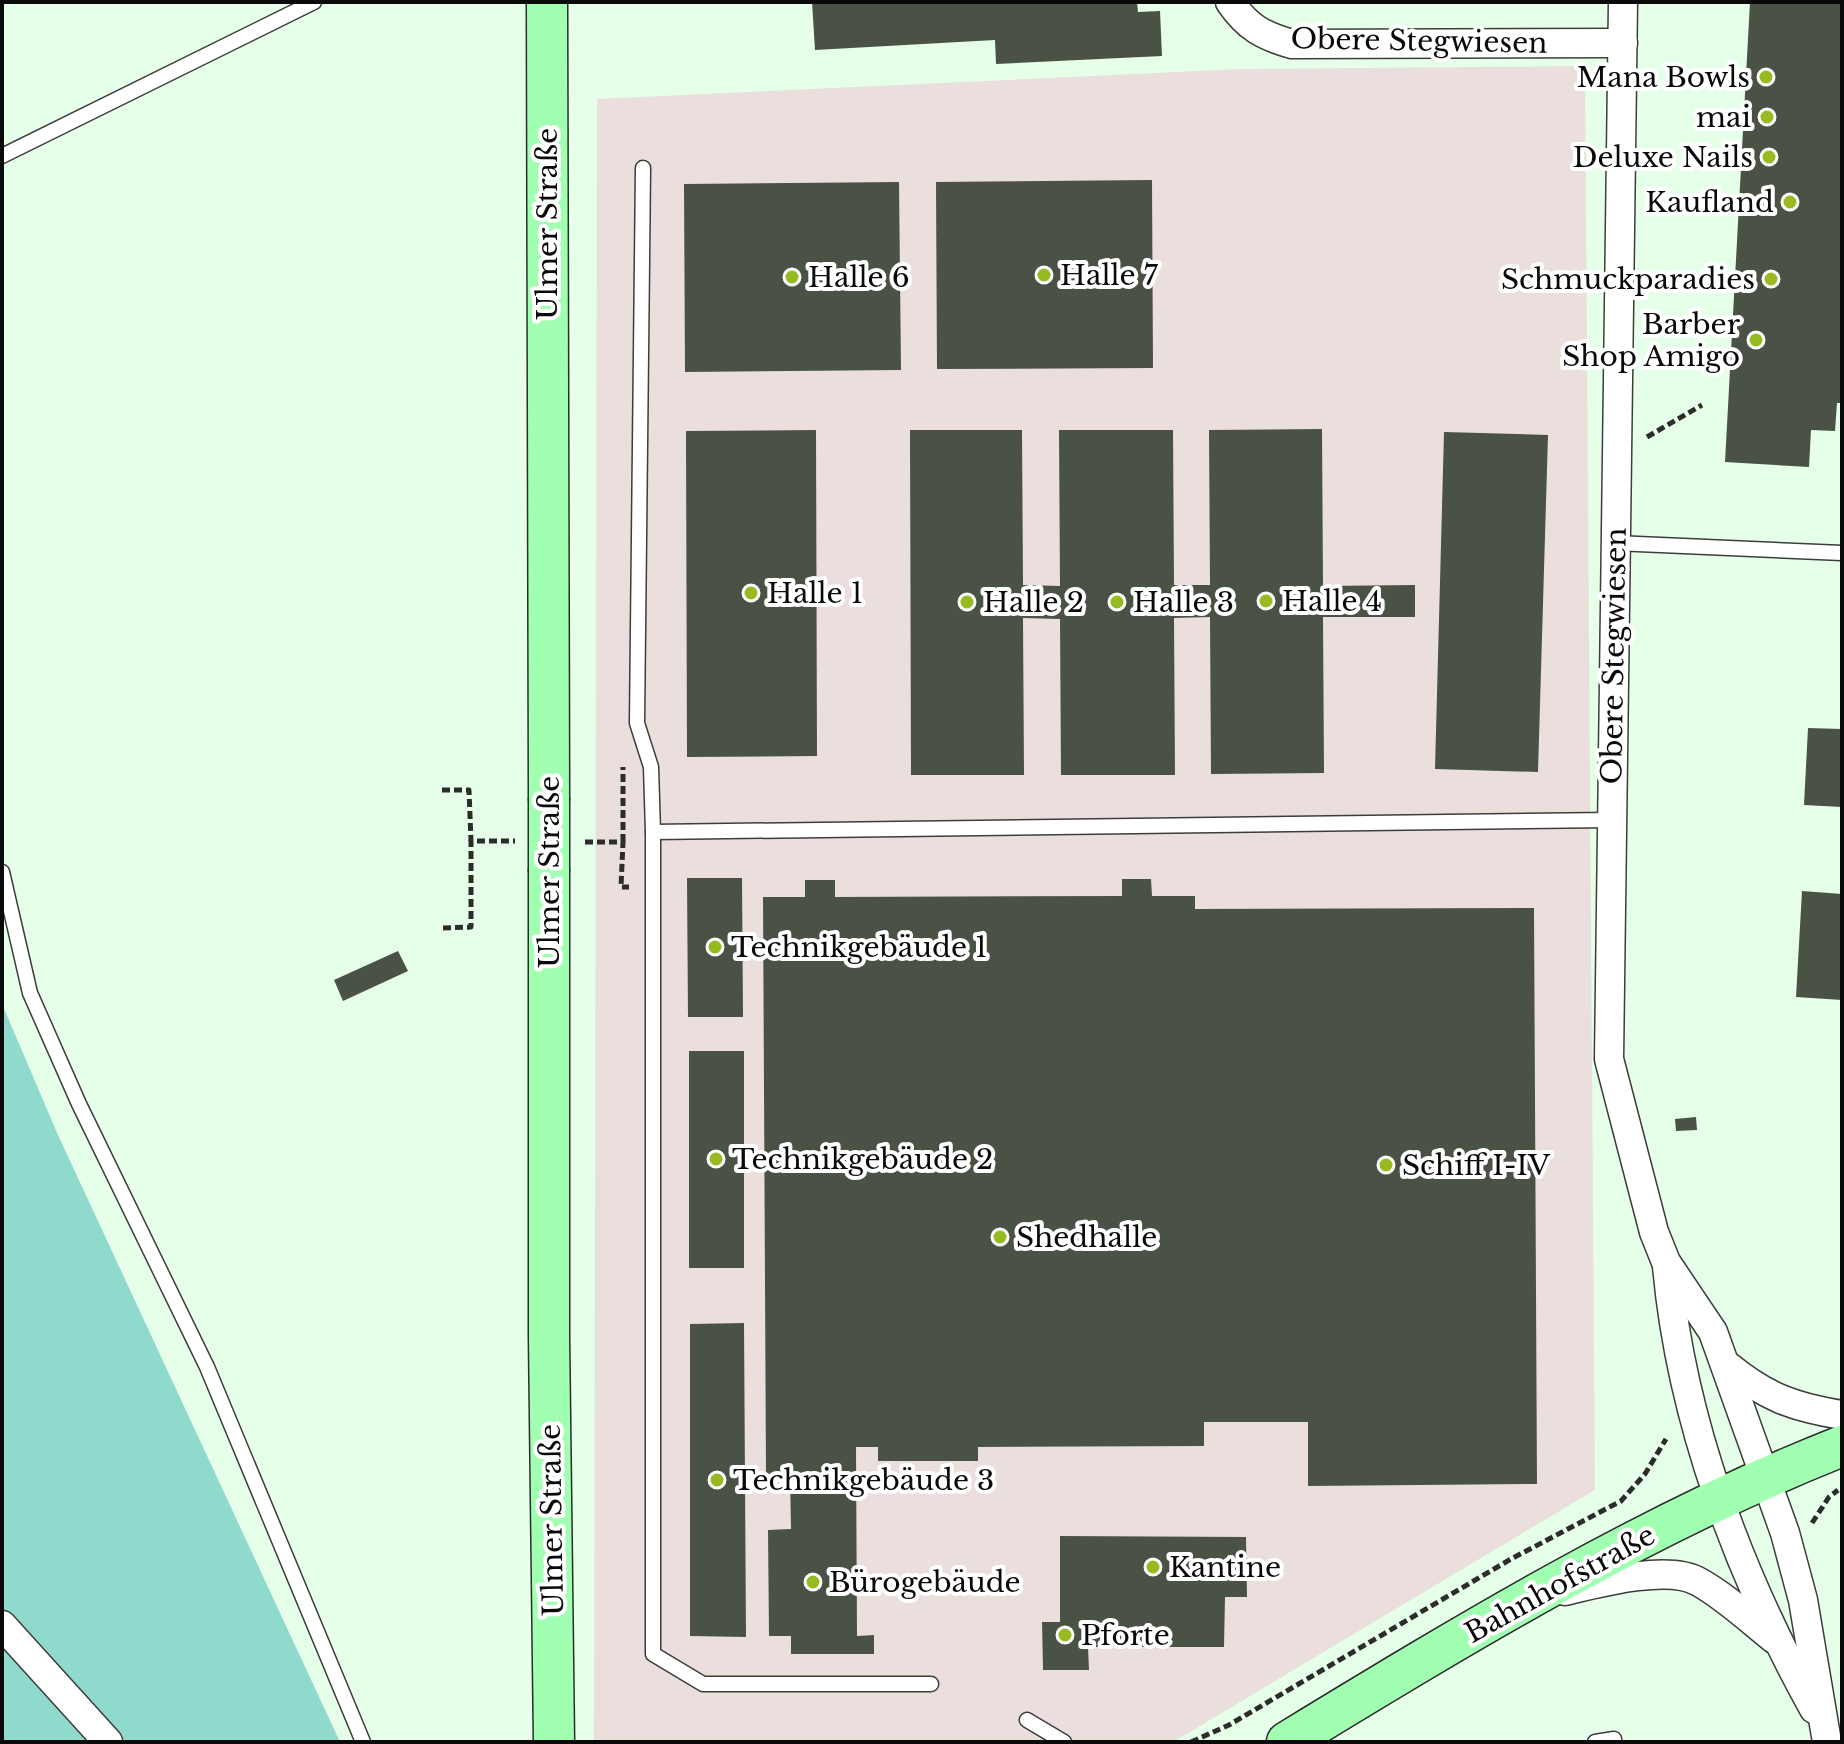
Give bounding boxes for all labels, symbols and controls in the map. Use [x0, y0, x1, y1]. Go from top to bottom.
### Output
street label: Obere Stegwiesen [1290, 21, 1548, 61]
place label: Mana Bowls [1577, 60, 1750, 95]
marker: Mana Bowls [1757, 68, 1775, 86]
place label: mai [1696, 100, 1751, 135]
marker: mai [1758, 108, 1776, 126]
street label: Ulmer Straße [530, 128, 565, 320]
place label: Deluxe Nails [1573, 140, 1753, 175]
marker: Deluxe Nails [1760, 148, 1778, 166]
place label: Kaufland [1645, 185, 1774, 220]
marker: Kaufland [1781, 193, 1799, 211]
place label: Halle 7 [1060, 258, 1159, 293]
place label: Halle 6 [808, 260, 910, 295]
place label: Schmuckparadies [1501, 262, 1755, 297]
marker: Halle 7 [1035, 266, 1053, 284]
marker: Halle 6 [783, 268, 801, 286]
marker: Schmuckparadies [1762, 270, 1780, 288]
place label: Barber Shop Amigo [1562, 307, 1741, 374]
marker: Barber Shop Amigo [1747, 331, 1765, 349]
street label: Obere Stegwiesen [1594, 527, 1634, 785]
place label: Halle 1 [767, 576, 863, 611]
marker: Halle 1 [742, 584, 760, 602]
place label: Halle 4 [1282, 584, 1382, 619]
place label: Halle 2 [983, 585, 1084, 620]
place label: Halle 3 [1133, 585, 1234, 620]
marker: Halle 4 [1257, 592, 1275, 610]
marker: Halle 2 [958, 593, 976, 611]
marker: Halle 3 [1108, 593, 1126, 611]
street label: Ulmer Straße [532, 776, 567, 968]
place label: Technikgebäude 1 [731, 930, 987, 965]
marker: Technikgebäude 1 [706, 938, 724, 956]
place label: Technikgebäude 2 [732, 1142, 993, 1177]
place label: Schiff I-IV [1402, 1148, 1551, 1183]
marker: Technikgebäude 2 [707, 1150, 725, 1168]
marker: Schiff I-IV [1377, 1156, 1395, 1174]
place label: Shedhalle [1016, 1220, 1157, 1255]
marker: Shedhalle [991, 1228, 1009, 1246]
street label: Ulmer Straße [533, 1423, 571, 1617]
place label: Technikgebäude 3 [733, 1463, 994, 1498]
marker: Technikgebäude 3 [708, 1471, 726, 1489]
street label: Bahnhofstraße [1459, 1517, 1661, 1651]
place label: Kantine [1169, 1550, 1281, 1585]
marker: Kantine [1144, 1558, 1162, 1576]
place label: Bürogebäude [829, 1565, 1021, 1600]
marker: Bürogebäude [804, 1573, 822, 1591]
place label: Pforte [1081, 1618, 1170, 1653]
marker: Pforte [1056, 1626, 1074, 1644]

